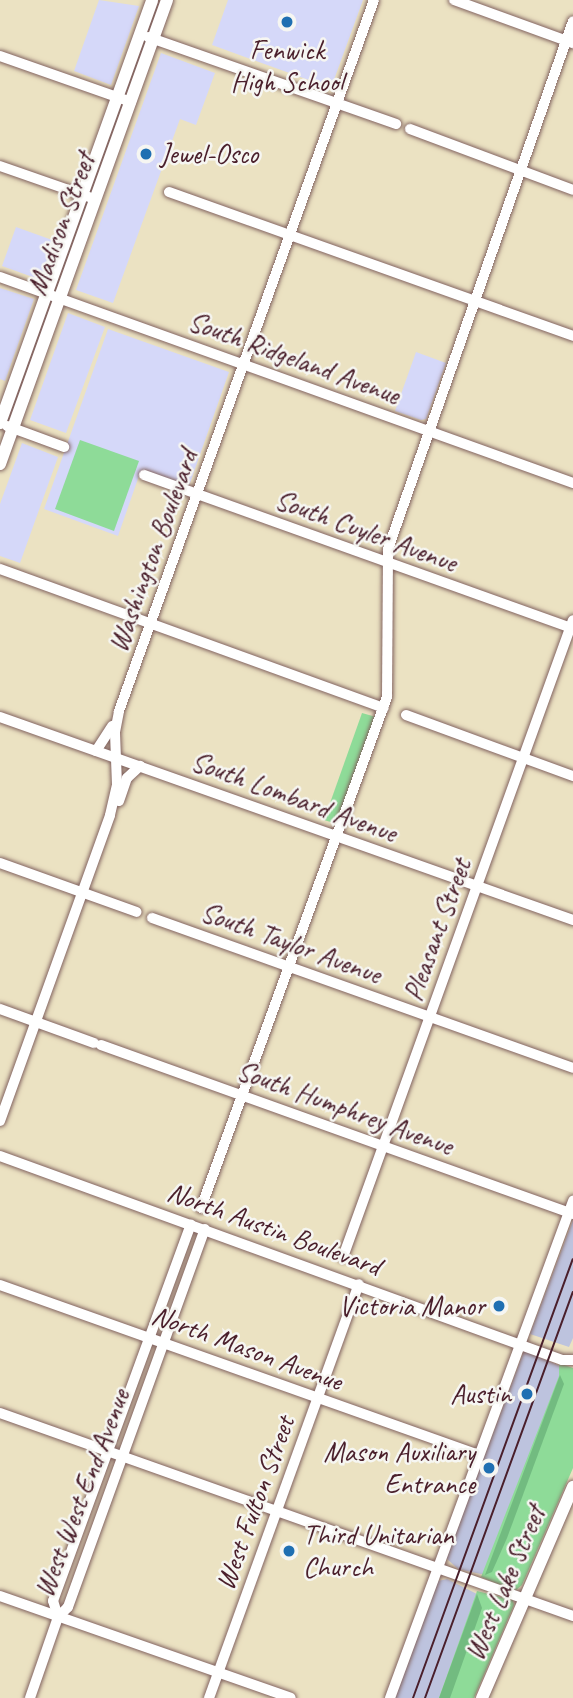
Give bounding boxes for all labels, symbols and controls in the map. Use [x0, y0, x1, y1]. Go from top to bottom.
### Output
marker: Fenwick High School [279, 14, 295, 30]
place label: Fenwick High School [232, 33, 342, 99]
place label: Jewel-Osco [160, 137, 258, 171]
marker: Jewel-Osco [138, 146, 154, 162]
street label: Madison Street [20, 149, 102, 299]
street label: South Ridgeland Avenue [183, 304, 405, 412]
street label: Washington Boulevard [101, 446, 205, 656]
street label: South Cuyler Avenue [271, 483, 461, 579]
street label: South Lombard Avenue [187, 744, 401, 850]
street label: Pleasant Street [396, 854, 478, 1006]
street label: South Taylor Avenue [196, 895, 386, 991]
street label: South Humphrey Avenue [232, 1053, 458, 1163]
street label: North Austin Boulevard [163, 1175, 385, 1283]
place label: Victoria Manor [338, 1289, 485, 1323]
street label: North Mason Avenue [147, 1298, 347, 1398]
marker: Victoria Manor [491, 1298, 507, 1314]
place label: Austin [450, 1377, 511, 1411]
street label: West West End Avenue [27, 1384, 137, 1602]
marker: Austin [517, 1384, 537, 1404]
street label: West Fulton Street [208, 1412, 302, 1594]
place label: Mason Auxiliary Entrance [323, 1435, 475, 1501]
marker: Mason Auxiliary Entrance [481, 1460, 497, 1476]
street label: West Lake Street [457, 1500, 553, 1666]
place label: Third Unitarian Church [303, 1518, 454, 1584]
marker: Third Unitarian Church [281, 1543, 297, 1559]

